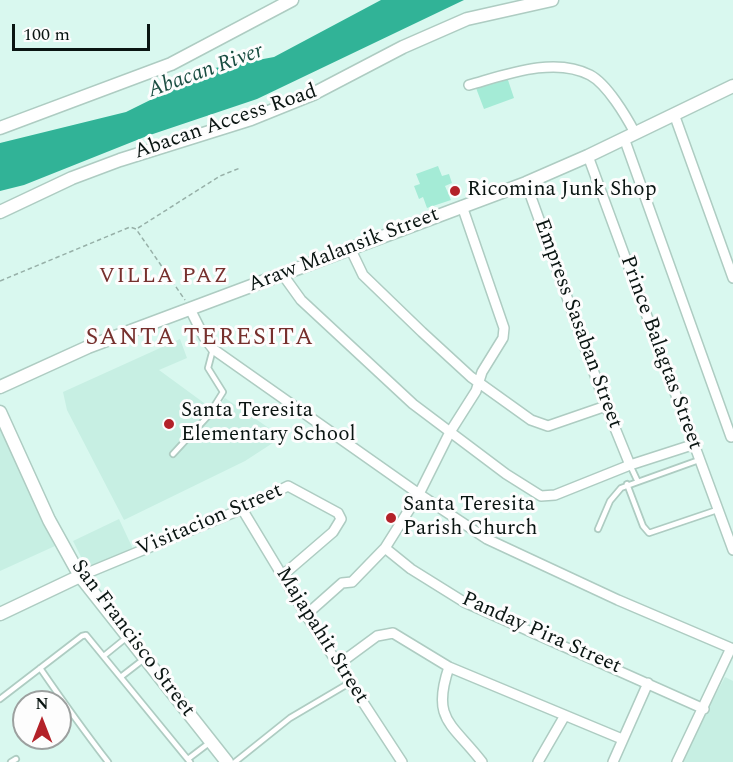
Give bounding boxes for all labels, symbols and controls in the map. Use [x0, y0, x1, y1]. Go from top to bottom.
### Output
scale bar [15, 12, 153, 50]
text: 100 m [23, 21, 70, 48]
water label: Abacan River [145, 39, 267, 105]
street label: Abacan Access Road [131, 80, 321, 166]
place label: Ricomina Junk Shop [467, 178, 657, 204]
marker: Ricomina Junk Shop [448, 184, 462, 198]
street label: Araw Malansik Street [245, 203, 443, 299]
street label: Empress Sasaban Street [527, 216, 627, 432]
street label: Prince Balagtas Street [613, 253, 707, 453]
district label: VILLA PAZ [99, 265, 229, 291]
district label: SANTA TERESITA [85, 325, 315, 353]
place label: Santa Teresita Elementary School [181, 399, 356, 449]
marker: Santa Teresita Elementary School [162, 417, 176, 431]
street label: Visitacion Street [133, 479, 287, 563]
place label: Santa Teresita Parish Church [403, 493, 538, 543]
marker: Santa Teresita Parish Church [384, 511, 398, 525]
street label: San Francisco Street [65, 556, 199, 722]
street label: Majapahit Street [269, 563, 373, 709]
street label: Panday Pira Street [457, 588, 625, 680]
north arrow [12, 690, 72, 750]
text: N [35, 692, 49, 716]

